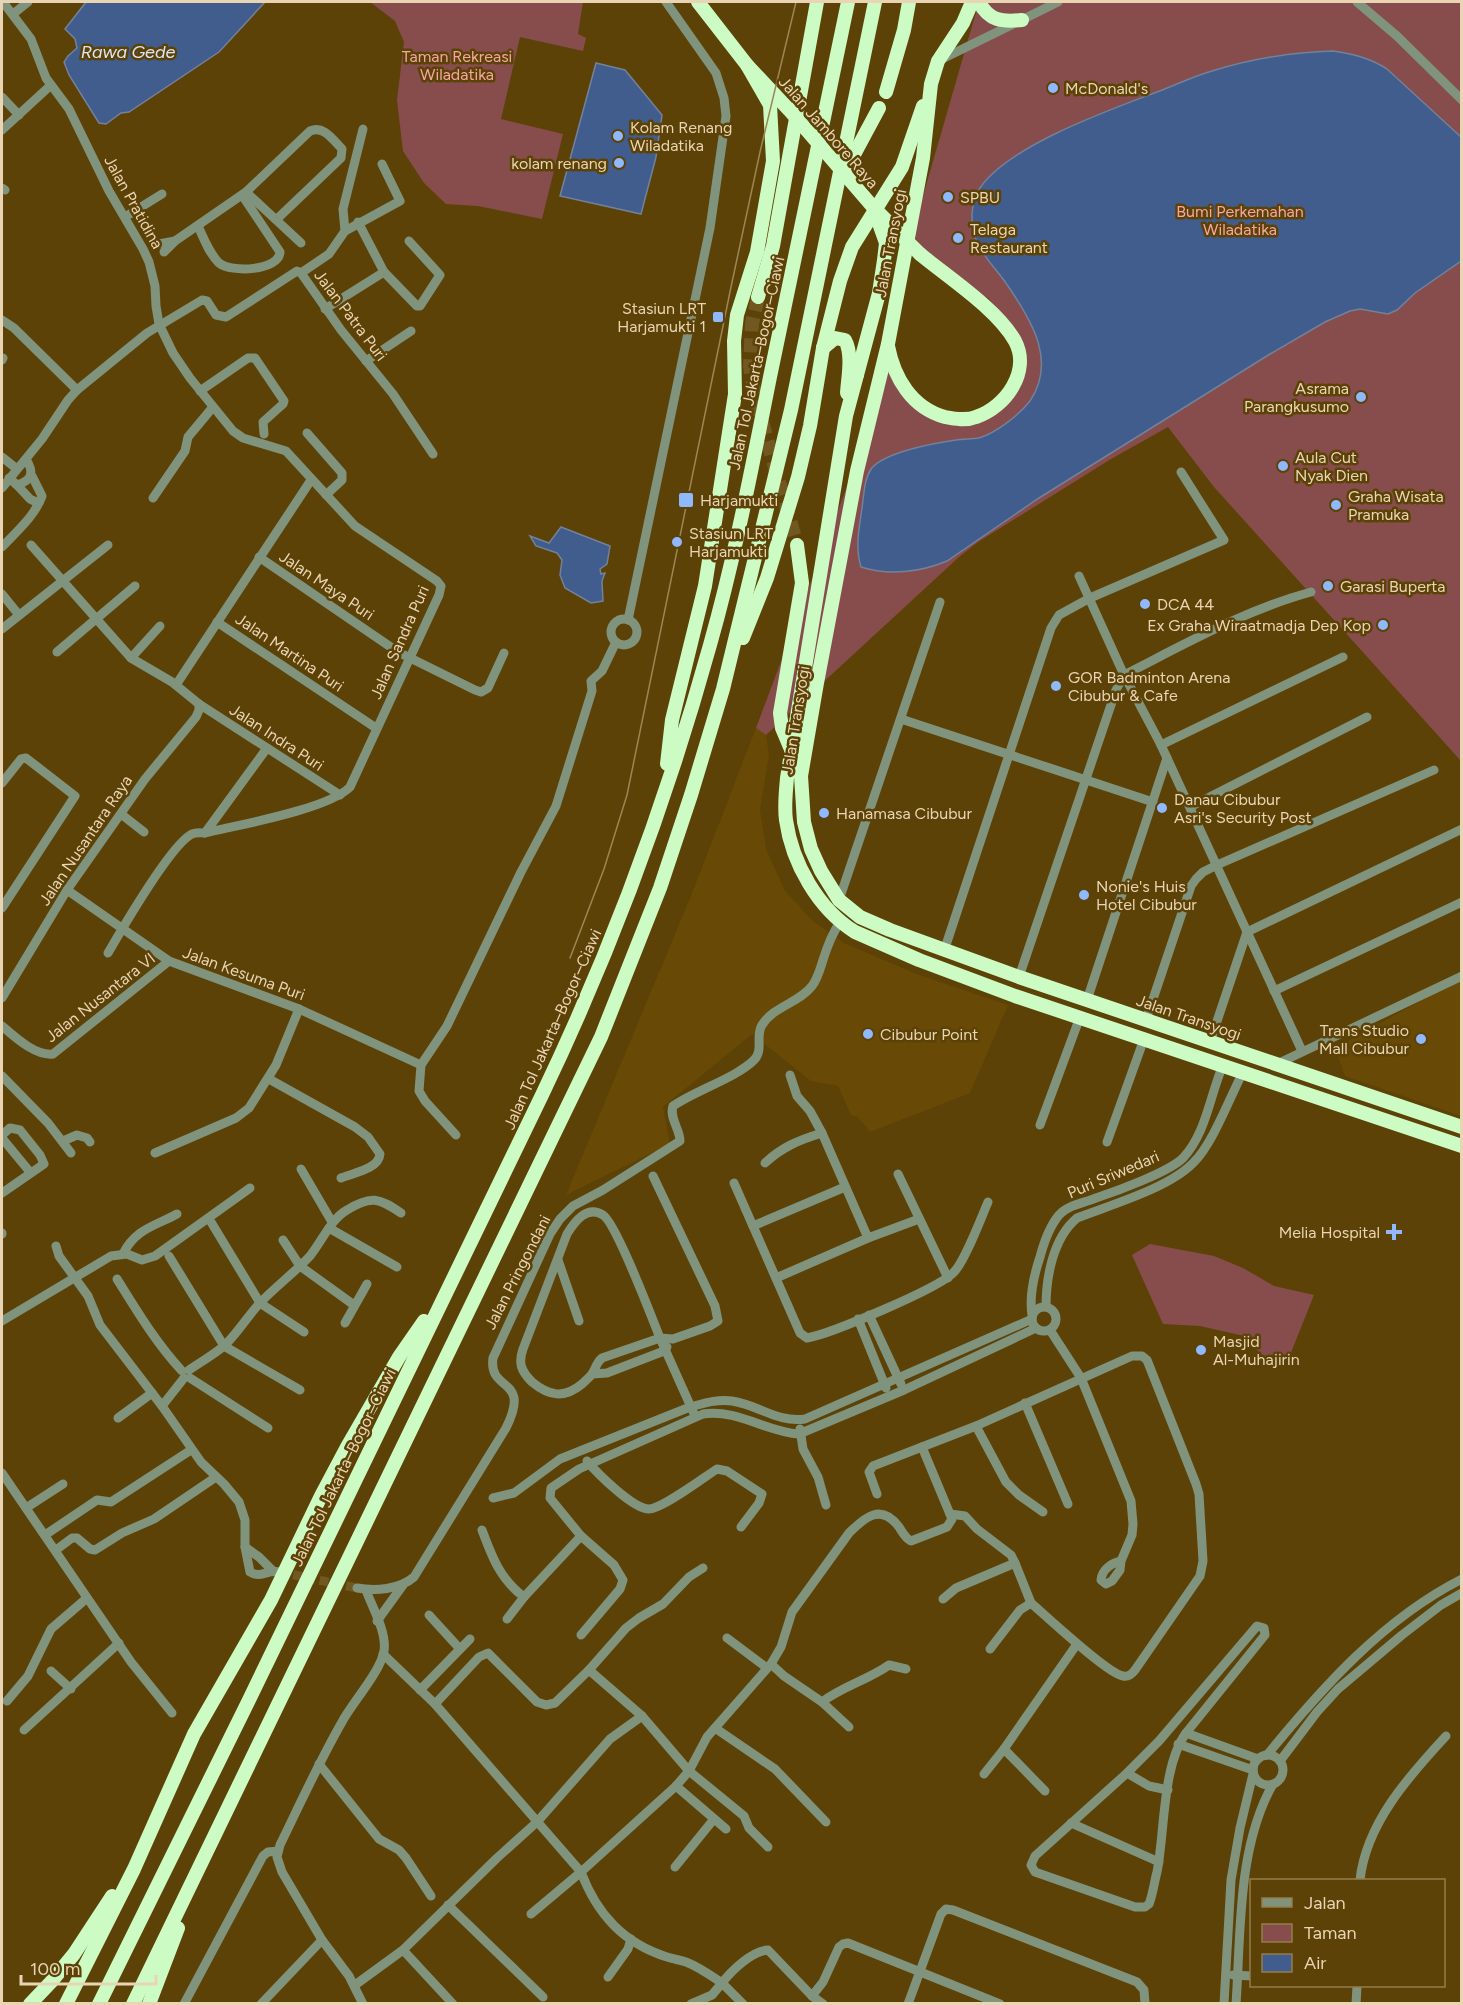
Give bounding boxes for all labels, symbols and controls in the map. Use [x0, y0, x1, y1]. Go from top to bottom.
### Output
water label: Rawa Gede [81, 41, 176, 63]
park label: Taman Rekreasi Wiladatika [402, 47, 512, 84]
street label: Jalan Jambore Raya [775, 72, 882, 192]
place label: McDonald's [1065, 79, 1148, 98]
marker: McDonald's [1046, 81, 1060, 95]
place label: Kolam Renang Wiladatika [630, 118, 732, 155]
marker: Kolam Renang Wiladatika [611, 129, 625, 143]
street label: Jalan Pratidina [100, 152, 167, 252]
place label: kolam renang [511, 154, 607, 173]
marker: kolam renang [612, 156, 626, 170]
street label: Jalan Transyogi [871, 187, 910, 299]
place label: SPBU [960, 188, 1000, 207]
marker: SPBU [941, 190, 955, 204]
park label: Bumi Perkemahan Wiladatika [1176, 202, 1304, 239]
place label: Telaga Restaurant [970, 220, 1048, 257]
marker: Telaga Restaurant [951, 231, 965, 245]
street label: Jalan Tol Jakarta–Bogor–Ciawi [725, 255, 788, 471]
street label: Jalan Patra Puri [310, 266, 391, 365]
place label: Stasiun LRT Harjamukti 1 [617, 299, 706, 336]
marker: Stasiun LRT Harjamukti 1 [711, 310, 725, 324]
place label: Asrama Parangkusumo [1244, 379, 1349, 416]
marker: Asrama Parangkusumo [1354, 390, 1368, 404]
place label: Aula Cut Nyak Dien [1295, 448, 1368, 485]
marker: Aula Cut Nyak Dien [1276, 459, 1290, 473]
place label: Graha Wisata Pramuka [1348, 487, 1444, 524]
marker: Harjamukti [677, 491, 695, 509]
place label: Harjamukti [700, 491, 778, 510]
marker: Graha Wisata Pramuka [1329, 498, 1343, 512]
place label: Stasiun LRT Harjamukti [689, 524, 773, 561]
marker: Stasiun LRT Harjamukti [670, 535, 684, 549]
street label: Jalan Maya Puri [276, 547, 378, 624]
place label: Garasi Buperta [1340, 577, 1445, 596]
marker: Garasi Buperta [1321, 579, 1335, 593]
street label: Jalan Sandra Puri [366, 583, 433, 702]
place label: DCA 44 [1157, 595, 1214, 614]
marker: DCA 44 [1138, 597, 1152, 611]
street label: Jalan Martina Puri [232, 609, 347, 696]
place label: Ex Graha Wiraatmadja Dep Kop [1147, 616, 1371, 635]
marker: Ex Graha Wiraatmadja Dep Kop [1376, 618, 1390, 632]
street label: Jalan Transyogi [778, 664, 813, 776]
place label: GOR Badminton Arena Cibubur & Cafe [1068, 668, 1230, 705]
marker: GOR Badminton Arena Cibubur & Cafe [1049, 679, 1063, 693]
street label: Jalan Indra Puri [226, 700, 327, 775]
street label: Jalan Nusantara Raya [35, 772, 136, 909]
place label: Danau Cibubur Asri's Security Post [1174, 790, 1312, 827]
marker: Danau Cibubur Asri's Security Post [1155, 801, 1169, 815]
place label: Hanamasa Cibubur [836, 804, 972, 823]
marker: Hanamasa Cibubur [817, 806, 831, 820]
place label: Nonie's Huis Hotel Cibubur [1096, 877, 1197, 914]
marker: Nonie's Huis Hotel Cibubur [1077, 888, 1091, 902]
street label: Jalan Tol Jakarta–Bogor–Ciawi [500, 926, 605, 1132]
street label: Jalan Kesuma Puri [180, 943, 308, 1004]
street label: Jalan Nusantara VI [42, 949, 159, 1046]
street label: Jalan Transyogi [1134, 991, 1244, 1044]
place label: Trans Studio Mall Cibubur [1319, 1021, 1410, 1058]
place label: Cibubur Point [880, 1025, 978, 1044]
marker: Cibubur Point [861, 1027, 875, 1041]
marker: Trans Studio Mall Cibubur [1414, 1032, 1428, 1046]
street label: Puri Sriwedari [1064, 1147, 1162, 1202]
street label: Jalan Pringondani [480, 1212, 555, 1333]
place label: Melia Hospital [1279, 1223, 1380, 1242]
marker: Melia Hospital [1385, 1223, 1403, 1241]
place label: Masjid Al-Muhajirin [1213, 1332, 1300, 1369]
marker: Masjid Al-Muhajirin [1194, 1343, 1208, 1357]
street label: Jalan Tol Jakarta–Bogor–Ciawi [287, 1365, 400, 1569]
legend [1250, 1879, 1445, 1987]
text: Jalan [1304, 1892, 1346, 1914]
text: Taman [1304, 1922, 1357, 1944]
scale bar [21, 1948, 156, 1986]
text: Air [1304, 1952, 1326, 1974]
text: 100 m [30, 1958, 80, 1980]

